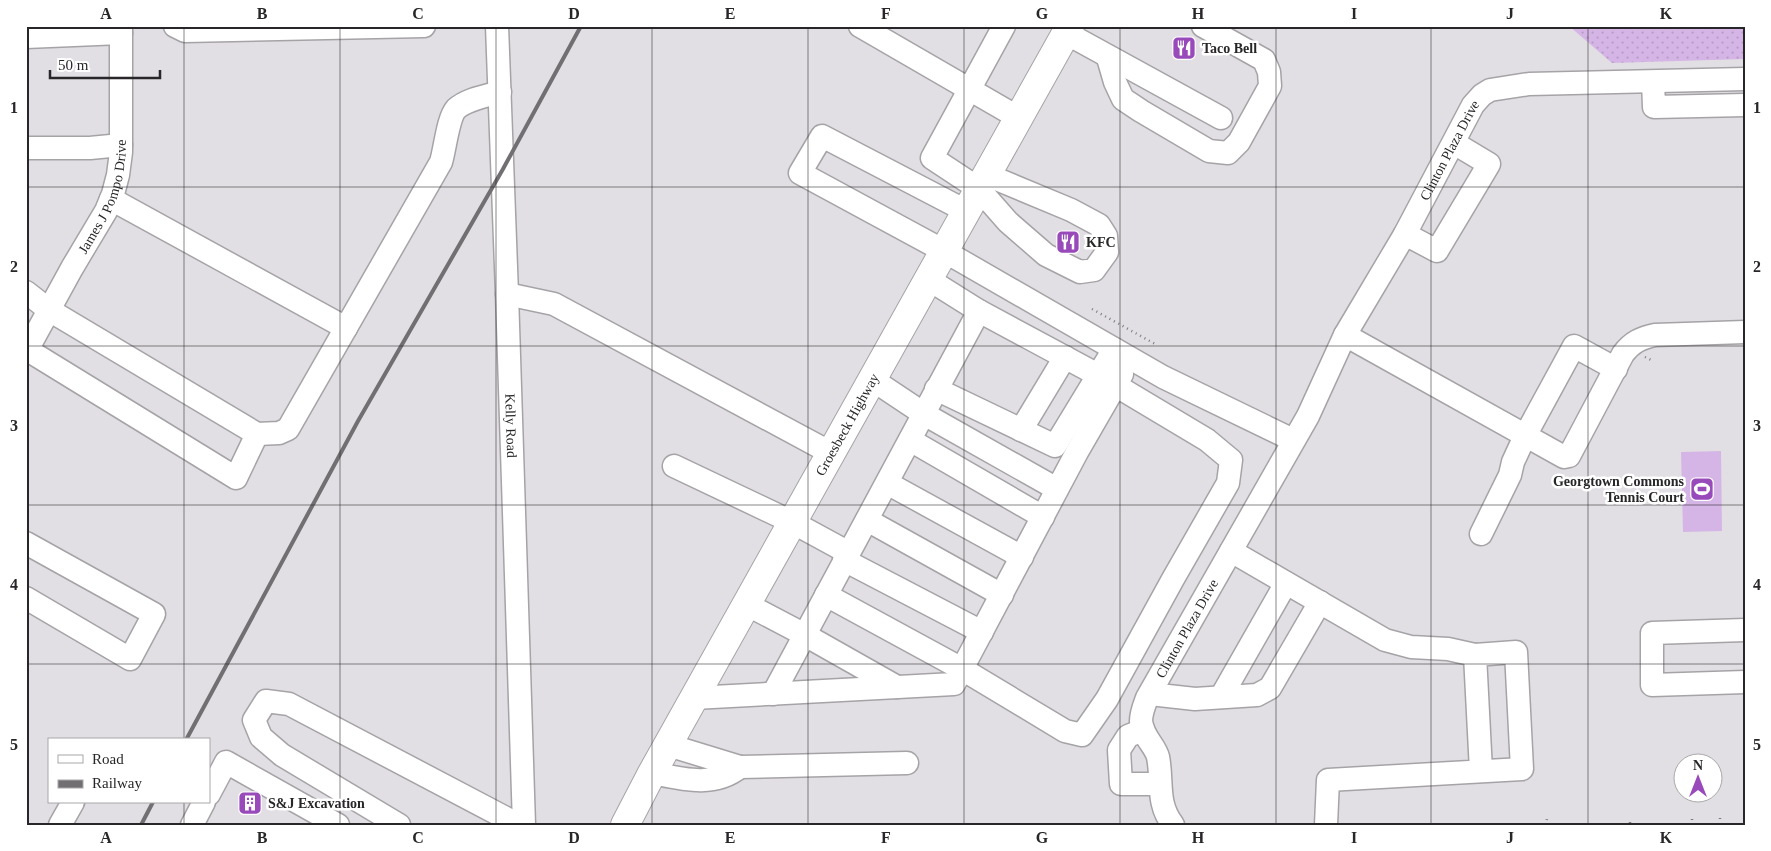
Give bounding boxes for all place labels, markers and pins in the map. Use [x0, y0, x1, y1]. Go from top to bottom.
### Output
restaurant icon: Taco Bell [1171, 35, 1197, 61]
place label: Taco Bell [1202, 41, 1257, 56]
restaurant icon: KFC [1055, 229, 1081, 255]
place label: KFC [1086, 235, 1116, 250]
place label: Georgtown Commons Tennis Court [1553, 474, 1685, 505]
sports icon: Georgtown Commons Tennis Court [1689, 476, 1715, 502]
building icon: S&J Excavation [237, 790, 263, 816]
place label: S&J Excavation [268, 796, 365, 811]

